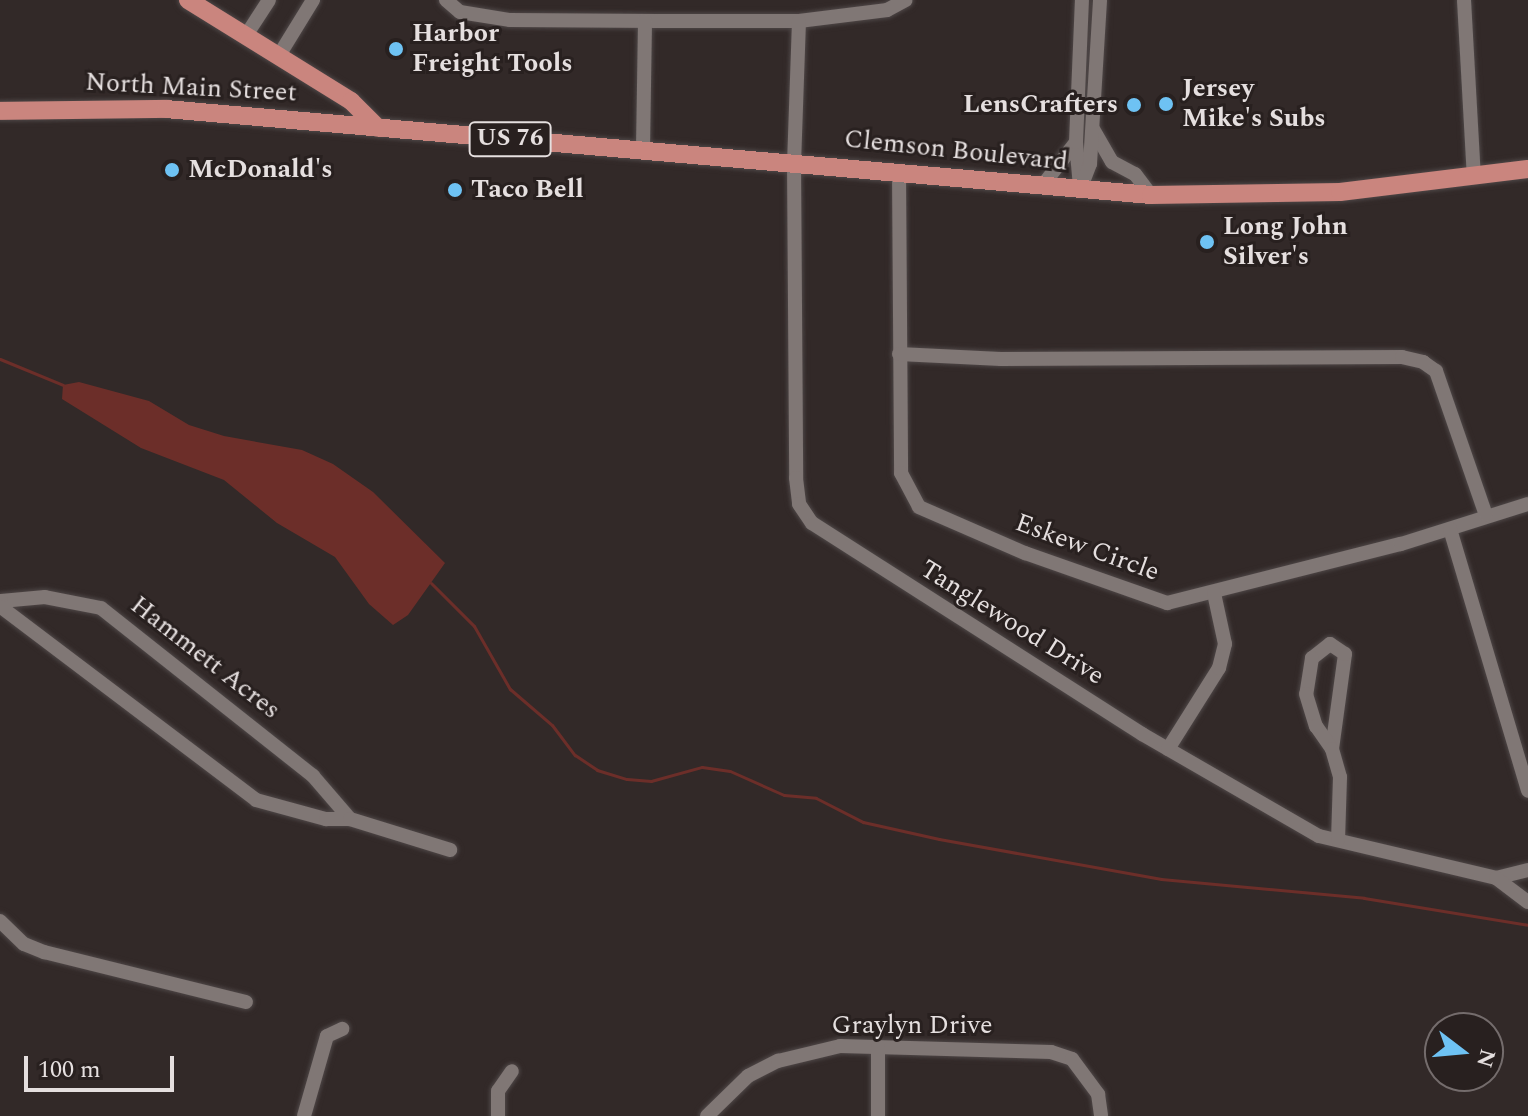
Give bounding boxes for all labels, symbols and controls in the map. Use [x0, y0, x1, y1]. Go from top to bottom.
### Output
place label: Harbor Freight Tools [412, 18, 573, 80]
marker: Harbor Freight Tools [387, 40, 405, 58]
street label: North Main Street [85, 67, 297, 109]
place label: Jersey Mike's Subs [1182, 73, 1326, 134]
place label: LensCrafters [963, 89, 1118, 121]
marker: Jersey Mike's Subs [1157, 95, 1175, 113]
marker: LensCrafters [1125, 96, 1143, 114]
road number: US 76 [468, 119, 552, 159]
street label: Clemson Boulevard [843, 124, 1069, 178]
place label: McDonald's [188, 154, 333, 186]
marker: McDonald's [163, 161, 181, 179]
place label: Taco Bell [471, 174, 584, 206]
marker: Taco Bell [446, 181, 464, 199]
place label: Long John Silver's [1223, 211, 1348, 272]
marker: Long John Silver's [1198, 233, 1216, 251]
street label: Eskew Circle [1011, 508, 1163, 588]
street label: Tanglewood Drive [914, 554, 1110, 692]
street label: Hammett Acres [124, 590, 286, 726]
street label: Graylyn Drive [831, 1010, 993, 1042]
north arrow [1424, 1012, 1504, 1092]
scale bar [28, 1040, 178, 1090]
text: N [1467, 1045, 1504, 1071]
text: 100 m [38, 1052, 101, 1088]

